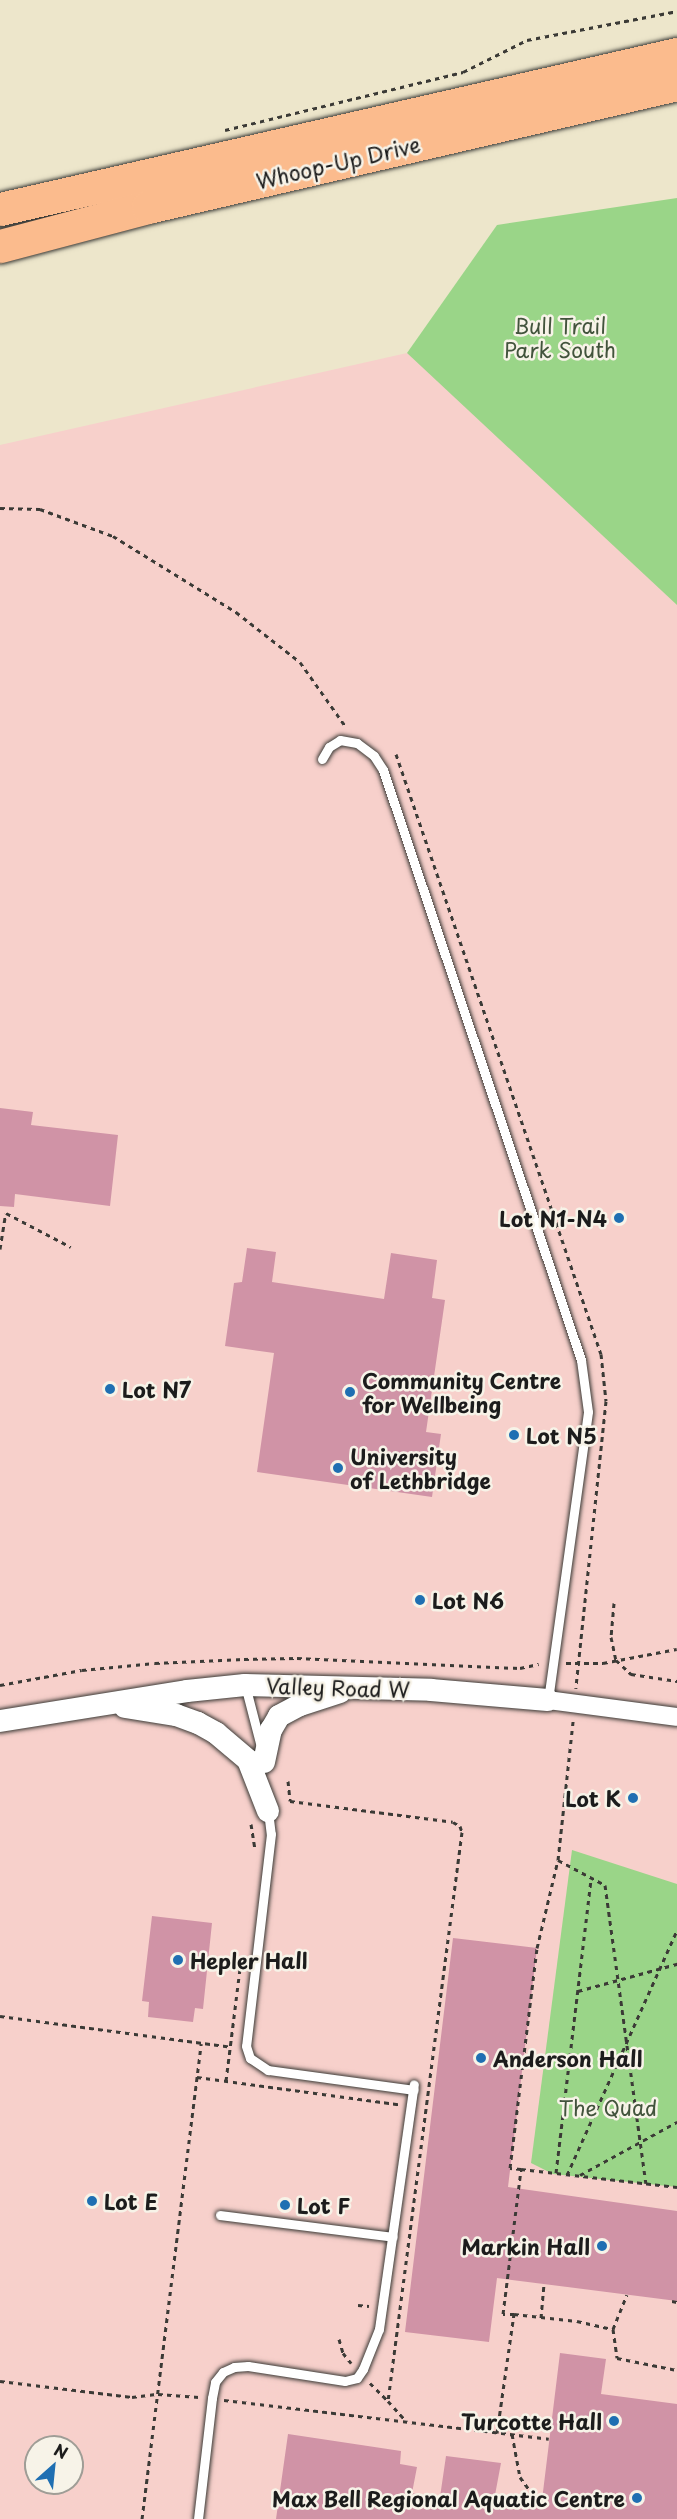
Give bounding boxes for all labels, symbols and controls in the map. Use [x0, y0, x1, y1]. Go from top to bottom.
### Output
street label: Whoop-Up Drive [253, 131, 423, 193]
park label: Bull Trail Park South [504, 312, 616, 362]
place label: Lot N1-N4 [498, 1205, 607, 1231]
marker: Lot N1-N4 [612, 1211, 626, 1225]
place label: Community Centre for Wellbeing [362, 1367, 563, 1417]
place label: Lot N7 [122, 1376, 192, 1402]
marker: Lot N7 [103, 1382, 117, 1396]
marker: Community Centre for Wellbeing [343, 1385, 357, 1399]
place label: Lot N5 [526, 1422, 597, 1448]
marker: Lot N5 [507, 1428, 521, 1442]
place label: University of Lethbridge [350, 1443, 490, 1493]
marker: University of Lethbridge [331, 1461, 345, 1475]
place label: Lot N6 [432, 1587, 505, 1613]
marker: Lot N6 [413, 1593, 427, 1607]
street label: Valley Road W [265, 1672, 411, 1702]
place label: Lot K [564, 1785, 621, 1811]
marker: Lot K [626, 1791, 640, 1805]
place label: Hepler Hall [190, 1947, 310, 1973]
marker: Hepler Hall [171, 1953, 185, 1967]
place label: Anderson Hall [493, 2045, 642, 2071]
marker: Anderson Hall [474, 2051, 488, 2065]
park label: The Quad [558, 2094, 658, 2120]
place label: Lot E [104, 2188, 158, 2214]
place label: Lot F [297, 2192, 351, 2218]
marker: Lot E [85, 2194, 99, 2208]
marker: Lot F [278, 2198, 292, 2212]
place label: Markin Hall [462, 2233, 590, 2259]
marker: Markin Hall [595, 2239, 609, 2253]
place label: Turcotte Hall [461, 2408, 602, 2434]
marker: Turcotte Hall [607, 2414, 621, 2428]
north arrow [24, 2435, 84, 2495]
text: N [50, 2437, 72, 2464]
place label: Max Bell Regional Aquatic Centre [267, 2485, 625, 2511]
marker: Max Bell Regional Aquatic Centre [630, 2491, 644, 2505]

